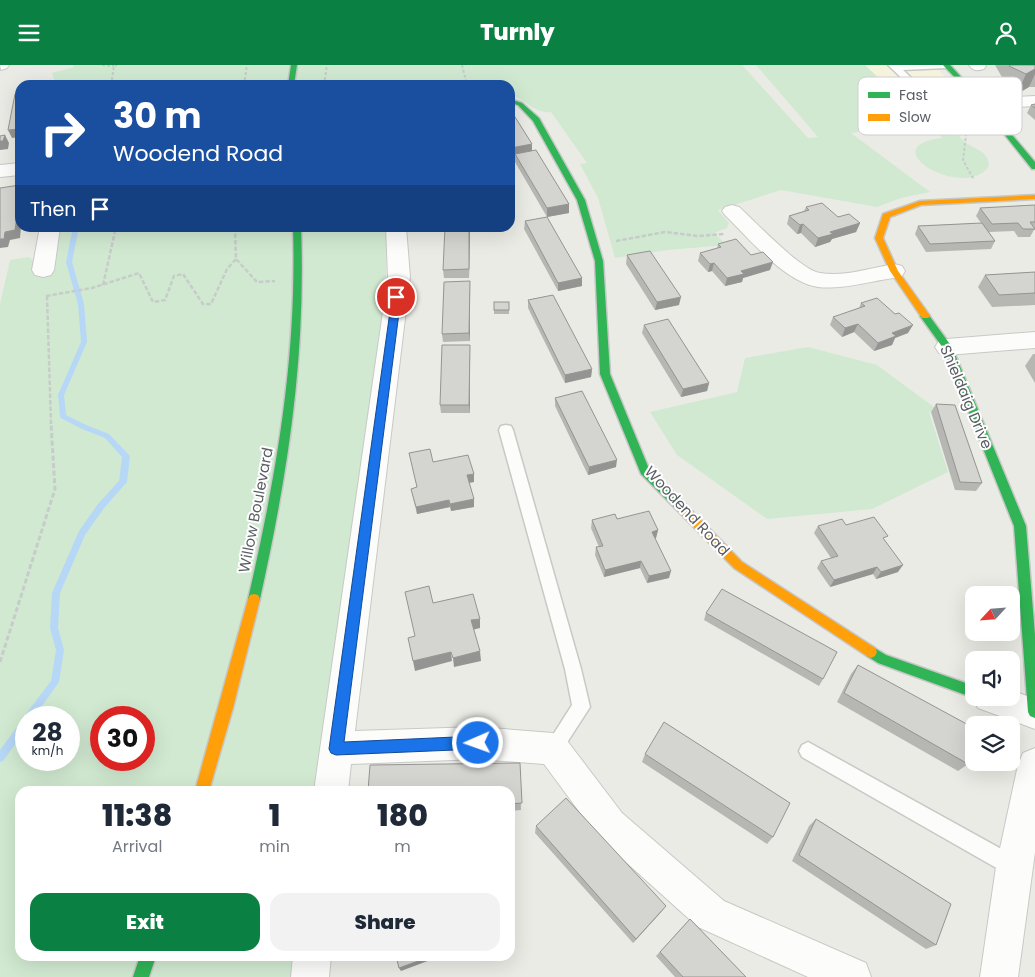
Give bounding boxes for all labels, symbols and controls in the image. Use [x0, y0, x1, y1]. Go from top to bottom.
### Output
text: Turnly [480, 17, 555, 48]
icon: menu [15, 19, 43, 47]
icon: person [992, 19, 1020, 47]
legend [858, 77, 1022, 135]
text: Fast [899, 85, 928, 105]
text: 30 m [113, 91, 201, 140]
icon: right [30, 100, 95, 165]
text: Slow [899, 107, 932, 127]
text: Woodend Road [113, 138, 283, 169]
icon: arrive [86, 195, 114, 223]
text: Then [30, 196, 76, 223]
pin [375, 276, 417, 318]
icon: arrive [382, 283, 410, 311]
street label: Shieldaig Drive [935, 342, 998, 452]
street label: Willow Boulevard [233, 445, 278, 574]
street label: Woodend Road [640, 461, 735, 560]
north arrow [965, 586, 1020, 641]
map controls [965, 586, 1020, 771]
button: sound [965, 651, 1020, 706]
speed limit sign: 30 [90, 706, 155, 771]
text: 28 [32, 715, 63, 750]
position arrow [451, 716, 503, 768]
button: layers [965, 716, 1020, 771]
text: km/h [32, 742, 63, 759]
text: 11:38 [102, 794, 172, 837]
text: 1 [269, 794, 280, 837]
text: 180 [377, 794, 428, 837]
text: Arrival [112, 835, 162, 858]
text: min [259, 835, 290, 858]
text: m [394, 835, 411, 858]
button: Exit [30, 893, 260, 951]
button: Share [270, 893, 500, 951]

